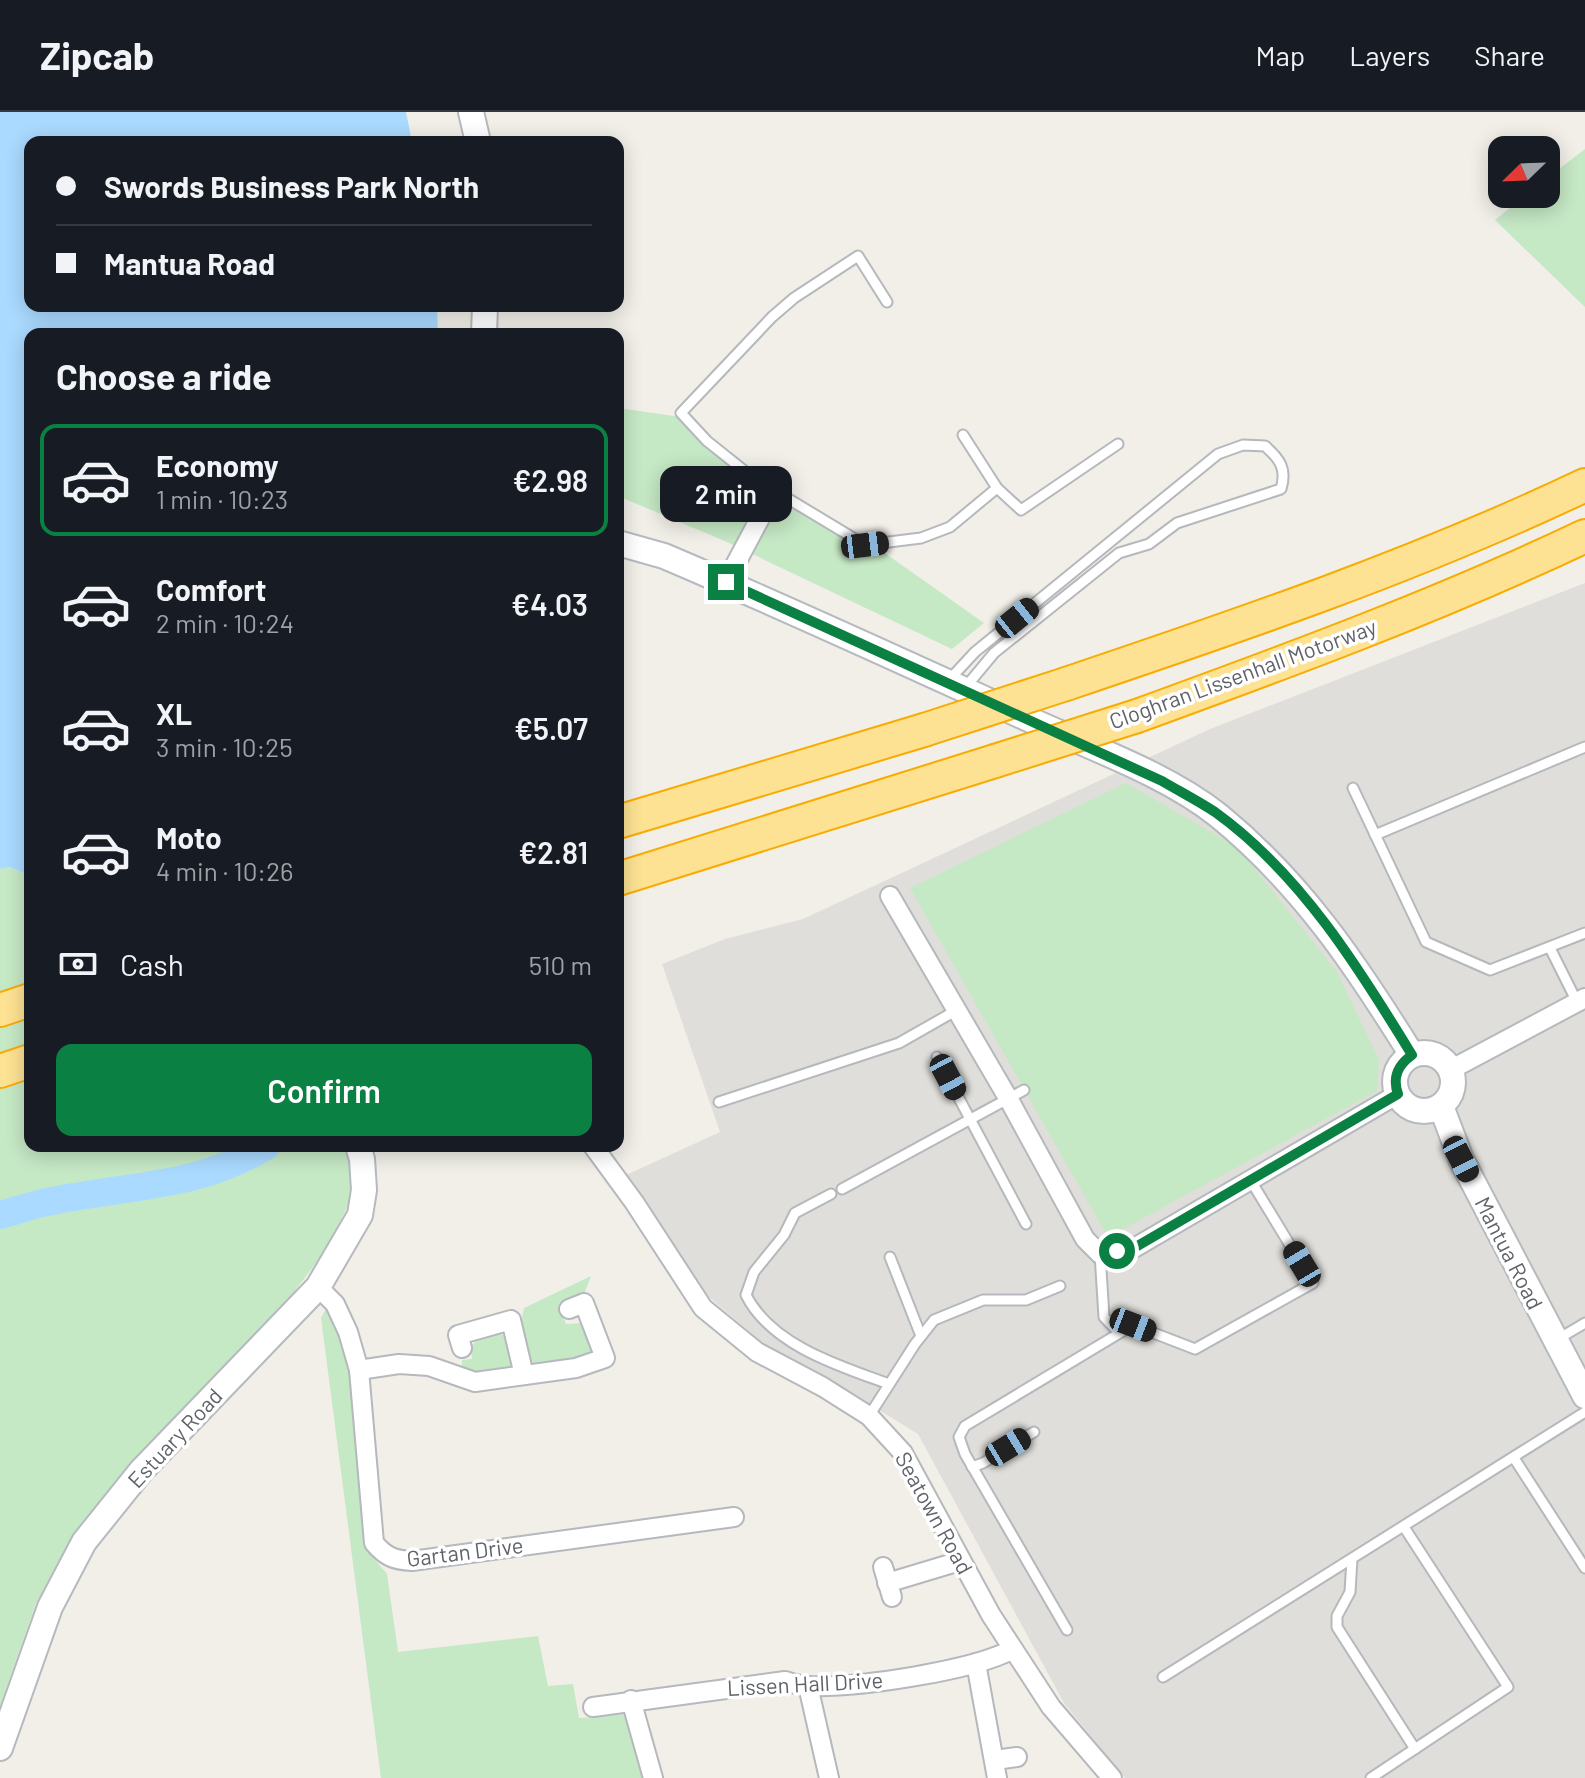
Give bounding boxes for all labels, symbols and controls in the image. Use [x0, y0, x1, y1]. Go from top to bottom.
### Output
text: Zipcab [40, 32, 154, 78]
text: Map [1255, 38, 1305, 72]
text: Layers [1349, 38, 1430, 72]
text: Share [1474, 38, 1545, 72]
north arrow [1488, 136, 1560, 208]
map controls [1488, 136, 1560, 208]
text: Swords Business Park North [104, 168, 479, 204]
text: Mantua Road [104, 245, 275, 281]
text: Choose a ride [56, 354, 272, 397]
icon: car [60, 444, 132, 516]
text: Economy [156, 447, 279, 483]
text: €2.98 [512, 462, 588, 498]
callout: 2 min [660, 466, 792, 522]
text: 2 min [695, 478, 757, 509]
text: 1 min · 10:23 [156, 483, 288, 514]
car [840, 530, 890, 560]
route end [708, 564, 744, 600]
icon: car [60, 568, 132, 640]
text: Comfort [156, 571, 266, 607]
text: €4.03 [511, 586, 588, 622]
car [991, 594, 1043, 642]
text: 2 min · 10:24 [156, 607, 294, 638]
street label: Cloghran Lissenhall Motorway [1106, 613, 1380, 734]
icon: car [60, 692, 132, 764]
text: XL [156, 695, 192, 731]
text: €5.07 [514, 710, 588, 746]
text: 3 min · 10:25 [156, 731, 293, 762]
icon: car [60, 816, 132, 888]
text: Moto [156, 819, 222, 855]
text: €2.81 [518, 834, 588, 870]
text: 4 min · 10:26 [156, 855, 293, 886]
icon: cash [56, 942, 100, 986]
text: Cash [120, 946, 184, 982]
text: 510 m [529, 949, 592, 980]
button: Confirm [56, 1044, 592, 1136]
car [926, 1050, 970, 1104]
car [1439, 1132, 1483, 1186]
street label: Mantua Road [1470, 1192, 1549, 1313]
route start [1099, 1233, 1135, 1269]
car [1279, 1237, 1325, 1291]
car [1106, 1305, 1160, 1345]
street label: Estuary Road [122, 1382, 227, 1493]
car [981, 1424, 1035, 1470]
street label: Seatown Road [891, 1447, 979, 1578]
street label: Gartan Drive [405, 1531, 525, 1571]
street label: Lissen Hall Drive [726, 1666, 884, 1700]

